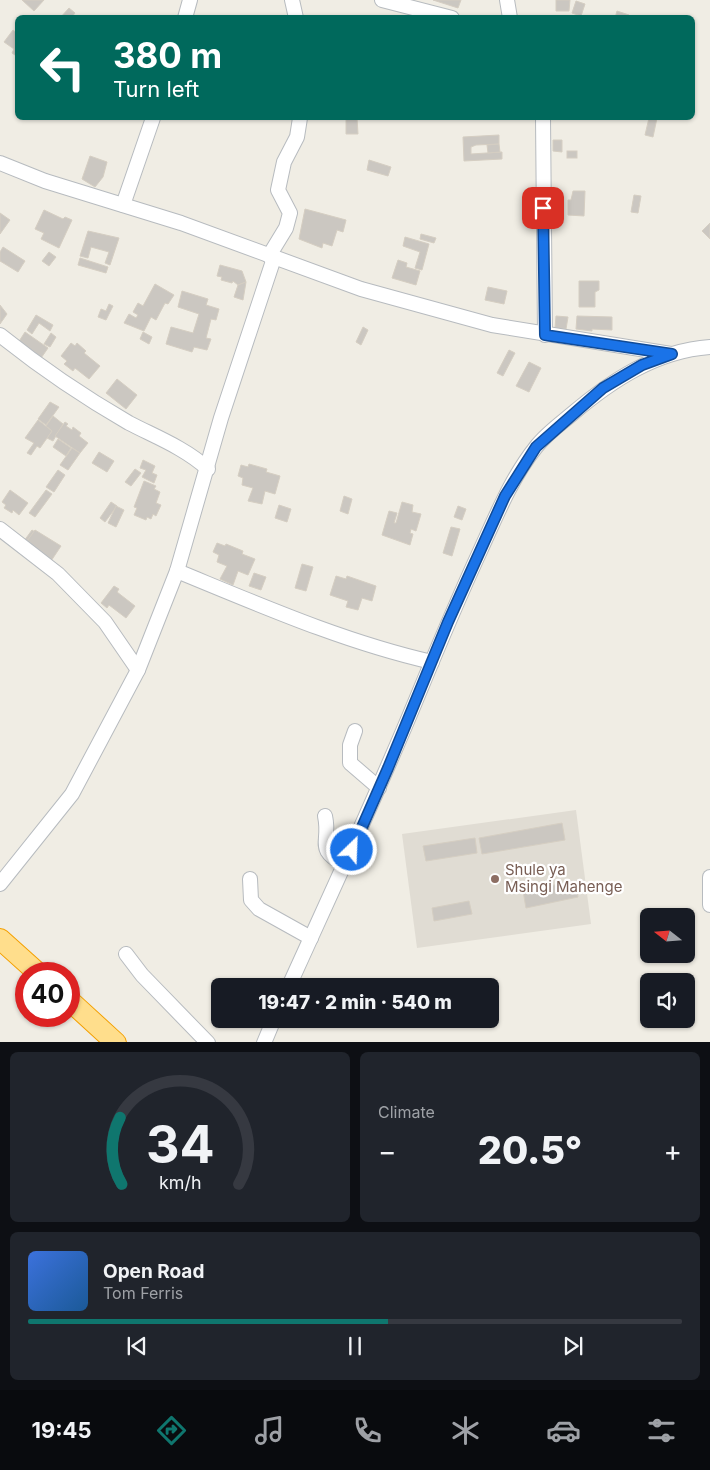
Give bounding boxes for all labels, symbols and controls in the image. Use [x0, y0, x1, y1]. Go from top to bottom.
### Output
text: 380 m [113, 34, 222, 76]
icon: left [30, 35, 95, 100]
text: Turn left [113, 76, 199, 102]
pin [522, 187, 564, 229]
icon: arrive [529, 194, 557, 222]
position arrow [325, 823, 377, 875]
place label: Shule ya Msingi Mahenge [505, 860, 622, 896]
marker: Shule ya Msingi Mahenge [489, 873, 501, 885]
north arrow [640, 908, 695, 962]
map controls [640, 908, 695, 1028]
speed limit sign: 40 [15, 962, 80, 1027]
button: sound [640, 973, 695, 1028]
text: 19:47 · 2 min · 540 m [258, 991, 452, 1014]
text: Climate [378, 1102, 435, 1122]
text: 34 [146, 1113, 214, 1176]
text: 20.5° [478, 1127, 582, 1173]
text: − [378, 1134, 397, 1168]
text: + [663, 1134, 682, 1168]
text: km/h [159, 1172, 201, 1193]
text: Open Road [103, 1260, 204, 1283]
text: Tom Ferris [103, 1283, 183, 1303]
icon: previous [123, 1332, 151, 1360]
icon: pause [341, 1332, 369, 1360]
icon: next [559, 1332, 587, 1360]
icon: directions [154, 1413, 189, 1448]
icon: music [252, 1413, 287, 1448]
icon: phone [350, 1413, 385, 1448]
icon: climate [448, 1413, 483, 1448]
icon: car [546, 1413, 581, 1448]
icon: filters [644, 1413, 679, 1448]
text: 19:45 [31, 1417, 91, 1443]

